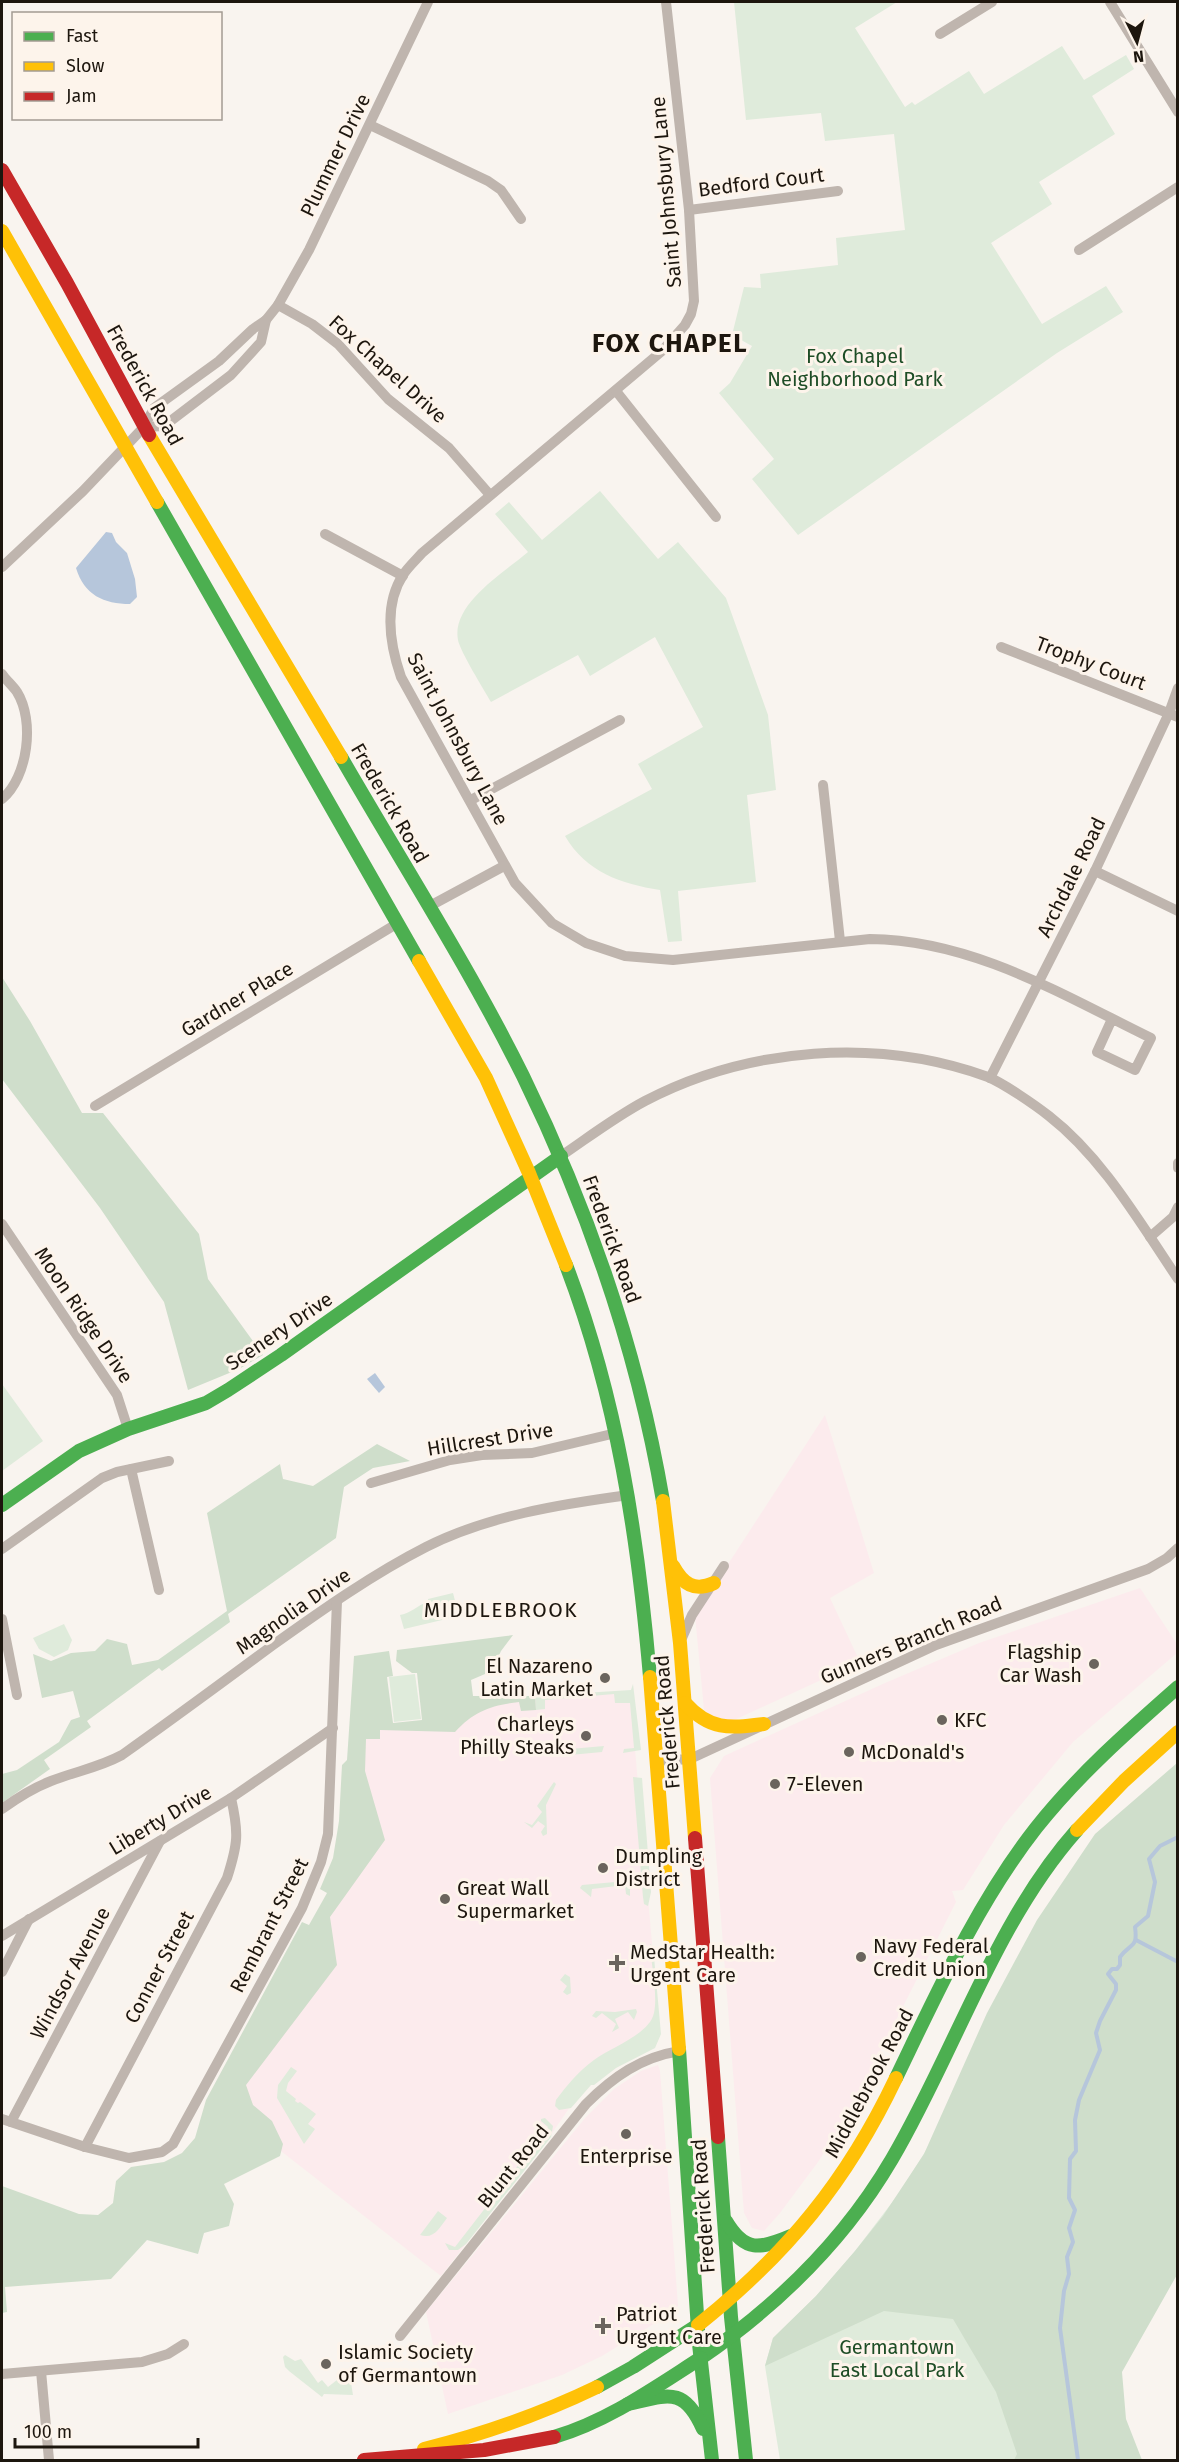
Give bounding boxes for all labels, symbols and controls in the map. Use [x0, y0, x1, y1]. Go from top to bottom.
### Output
legend [12, 12, 222, 120]
north arrow [1107, 12, 1167, 72]
text: Fast [66, 25, 99, 47]
text: N [1132, 46, 1145, 66]
text: Slow [66, 55, 105, 77]
text: Jam [66, 85, 97, 107]
street label: Plummer Drive [295, 90, 375, 220]
street label: Saint Johnsbury Lane [646, 95, 686, 289]
street label: Bedford Court [697, 162, 826, 202]
street label: Fox Chapel Drive [324, 310, 452, 428]
street label: Frederick Road [102, 320, 188, 450]
district label: FOX CHAPEL [592, 328, 748, 359]
park label: Fox Chapel Neighborhood Park [767, 344, 943, 391]
street label: Trophy Court [1032, 631, 1150, 695]
street label: Saint Johnsbury Lane [402, 649, 514, 829]
street label: Frederick Road [346, 739, 434, 867]
street label: Archdale Road [1032, 813, 1110, 941]
street label: Gardner Place [177, 956, 297, 1042]
street label: Frederick Road [578, 1172, 646, 1306]
street label: Moon Ridge Drive [30, 1242, 138, 1388]
street label: Scenery Drive [221, 1287, 337, 1375]
street label: Hillcrest Drive [425, 1417, 555, 1461]
street label: Magnolia Drive [231, 1563, 355, 1659]
street label: Gunners Branch Road [816, 1591, 1006, 1689]
district label: MIDDLEBROOK [424, 1597, 578, 1623]
place label: Flagship Car Wash [999, 1640, 1082, 1687]
place label: El Nazareno Latin Market [480, 1654, 594, 1701]
street label: Frederick Road [649, 1654, 685, 1790]
marker: Flagship Car Wash [1087, 1657, 1101, 1671]
marker: El Nazareno Latin Market [598, 1671, 612, 1685]
place label: KFC [954, 1708, 986, 1732]
place label: Charleys Philly Steaks [460, 1712, 574, 1759]
marker: KFC [935, 1713, 949, 1727]
marker: Charleys Philly Steaks [579, 1729, 593, 1743]
place label: McDonald's [861, 1740, 964, 1764]
marker: McDonald's [842, 1745, 856, 1759]
place label: 7-Eleven [787, 1772, 863, 1796]
marker: 7-Eleven [768, 1777, 782, 1791]
street label: Liberty Drive [104, 1780, 216, 1860]
place label: Dumpling District [615, 1844, 703, 1891]
street label: Rembrant Street [225, 1853, 314, 1996]
marker: Dumpling District [596, 1861, 610, 1875]
place label: Great Wall Supermarket [457, 1876, 575, 1923]
marker: Great Wall Supermarket [438, 1892, 452, 1906]
street label: Windsor Avenue [25, 1903, 115, 2043]
street label: Conner Street [119, 1906, 199, 2027]
place label: Navy Federal Credit Union [873, 1934, 989, 1981]
place label: MedStar Health: Urgent Care [630, 1940, 775, 1987]
marker: Navy Federal Credit Union [854, 1950, 868, 1964]
marker: MedStar Health: Urgent Care [608, 1954, 626, 1972]
street label: Middlebrook Road [819, 2004, 919, 2162]
street label: Blunt Road [472, 2120, 554, 2212]
marker: Enterprise [619, 2127, 633, 2141]
street label: Frederick Road [686, 2138, 720, 2274]
place label: Enterprise [579, 2144, 673, 2168]
place label: Patriot Urgent Care [616, 2302, 722, 2349]
marker: Patriot Urgent Care [594, 2317, 612, 2335]
park label: Germantown East Local Park [830, 2335, 965, 2382]
place label: Islamic Society of Germantown [338, 2340, 477, 2387]
marker: Islamic Society of Germantown [319, 2357, 333, 2371]
scale bar [15, 2411, 198, 2449]
text: 100 m [24, 2421, 72, 2443]

